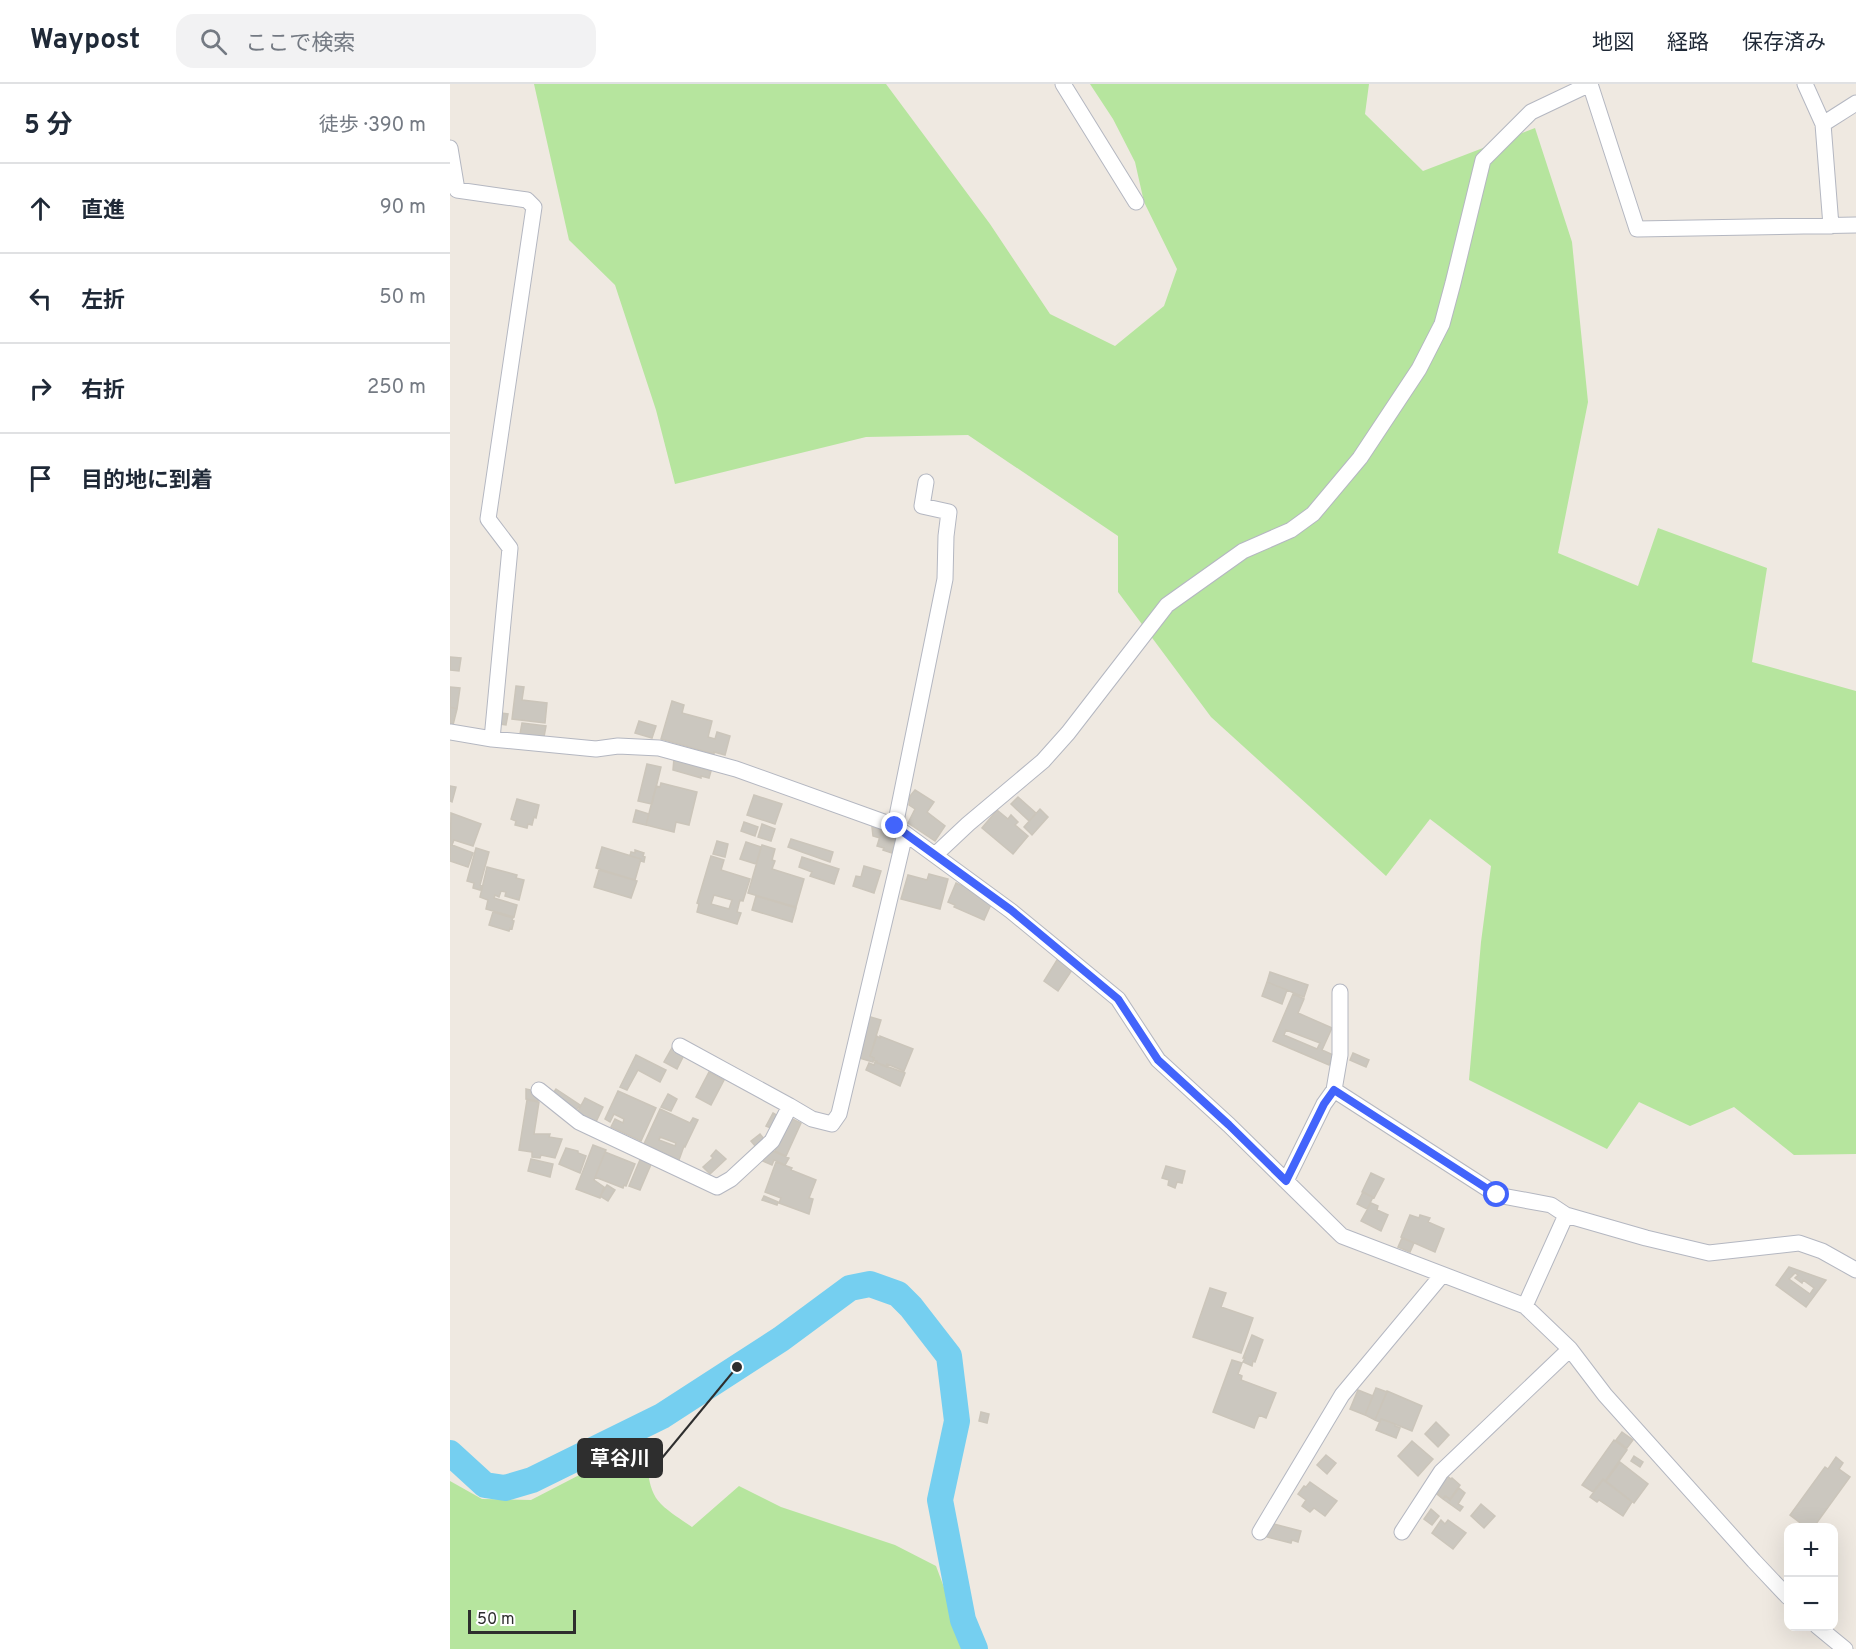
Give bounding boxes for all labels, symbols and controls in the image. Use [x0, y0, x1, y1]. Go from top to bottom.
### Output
search box [176, 14, 596, 68]
text: Waypost [30, 23, 140, 59]
icon: search [197, 25, 230, 58]
text: 地図 [1592, 30, 1634, 57]
text: 経路 [1667, 30, 1709, 57]
text: 保存済み [1742, 30, 1826, 57]
text: ここで検索 [245, 31, 355, 58]
text: 5 分 [24, 110, 72, 143]
text: 徒歩 · 390 m [319, 113, 426, 139]
icon: ahead [24, 192, 57, 225]
text: 90 m [380, 195, 426, 221]
text: 直進 [81, 198, 125, 225]
icon: left [24, 282, 57, 315]
text: 50 m [379, 285, 426, 311]
text: 左折 [81, 288, 125, 315]
icon: right [24, 372, 57, 405]
text: 250 m [367, 375, 426, 401]
text: 右折 [81, 378, 125, 405]
icon: arrive [24, 462, 57, 495]
text: 目的地に到着 [81, 468, 213, 495]
route end [881, 812, 907, 838]
route start [1483, 1181, 1509, 1207]
callout: 草谷川 [578, 1439, 662, 1477]
text: 草谷川 [590, 1447, 650, 1473]
map controls [1784, 1523, 1838, 1631]
button: + [1784, 1523, 1838, 1577]
button: − [1784, 1577, 1838, 1631]
scale bar [468, 1607, 576, 1634]
text: 50 m [477, 1610, 515, 1630]

